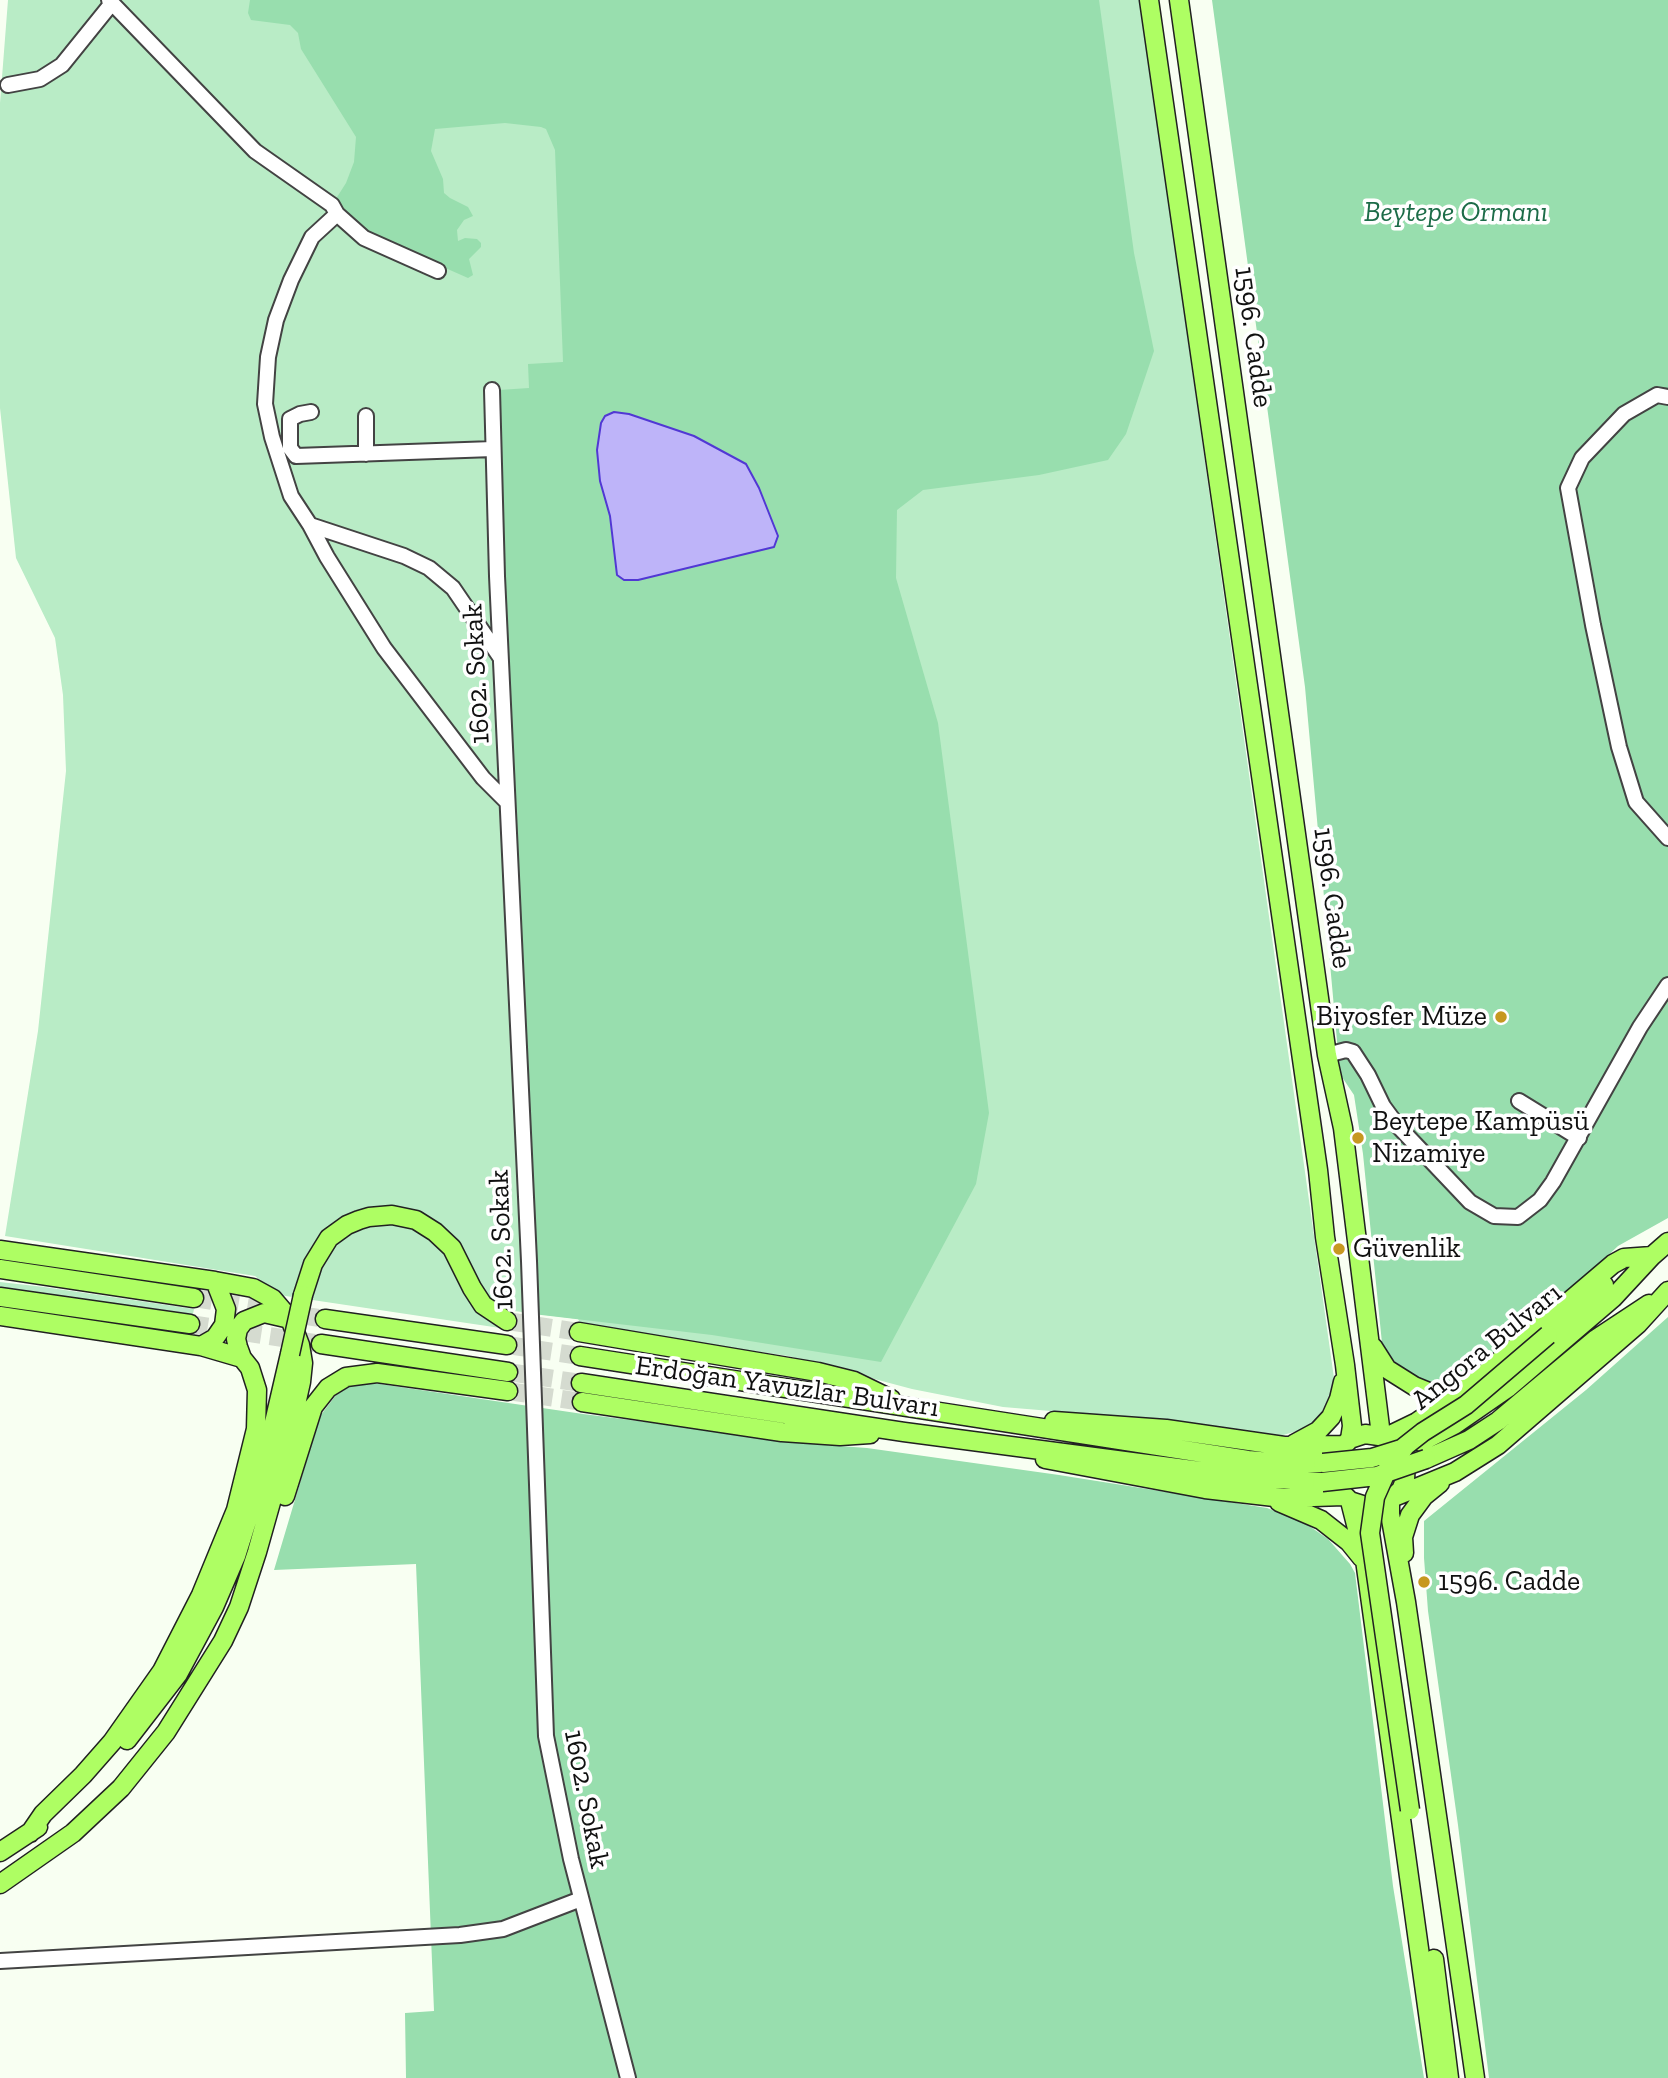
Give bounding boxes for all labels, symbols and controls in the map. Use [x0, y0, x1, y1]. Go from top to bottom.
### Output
park label: Beytepe Ormanı [1364, 196, 1548, 230]
street label: 1596. Cadde [1226, 264, 1280, 410]
street label: 1602. Sokak [457, 603, 497, 745]
street label: 1596. Cadde [1305, 825, 1359, 971]
place label: Biyosfer Müze [1316, 1000, 1487, 1034]
marker: Biyosfer Müze [1493, 1009, 1509, 1025]
place label: Beytepe Kampüsü Nizamiye [1372, 1105, 1589, 1171]
marker: Beytepe Kampüsü Nizamiye [1350, 1130, 1366, 1146]
street label: 1602. Sokak [483, 1169, 521, 1311]
place label: Güvenlik [1353, 1232, 1461, 1266]
marker: Güvenlik [1331, 1241, 1347, 1257]
street label: Angora Bulvarı [1405, 1276, 1569, 1418]
street label: Erdoğan Yavuzlar Bulvarı [633, 1349, 941, 1425]
place label: 1596. Cadde [1438, 1565, 1580, 1599]
marker: 1596. Cadde [1416, 1574, 1432, 1590]
street label: 1602. Sokak [556, 1727, 616, 1871]

